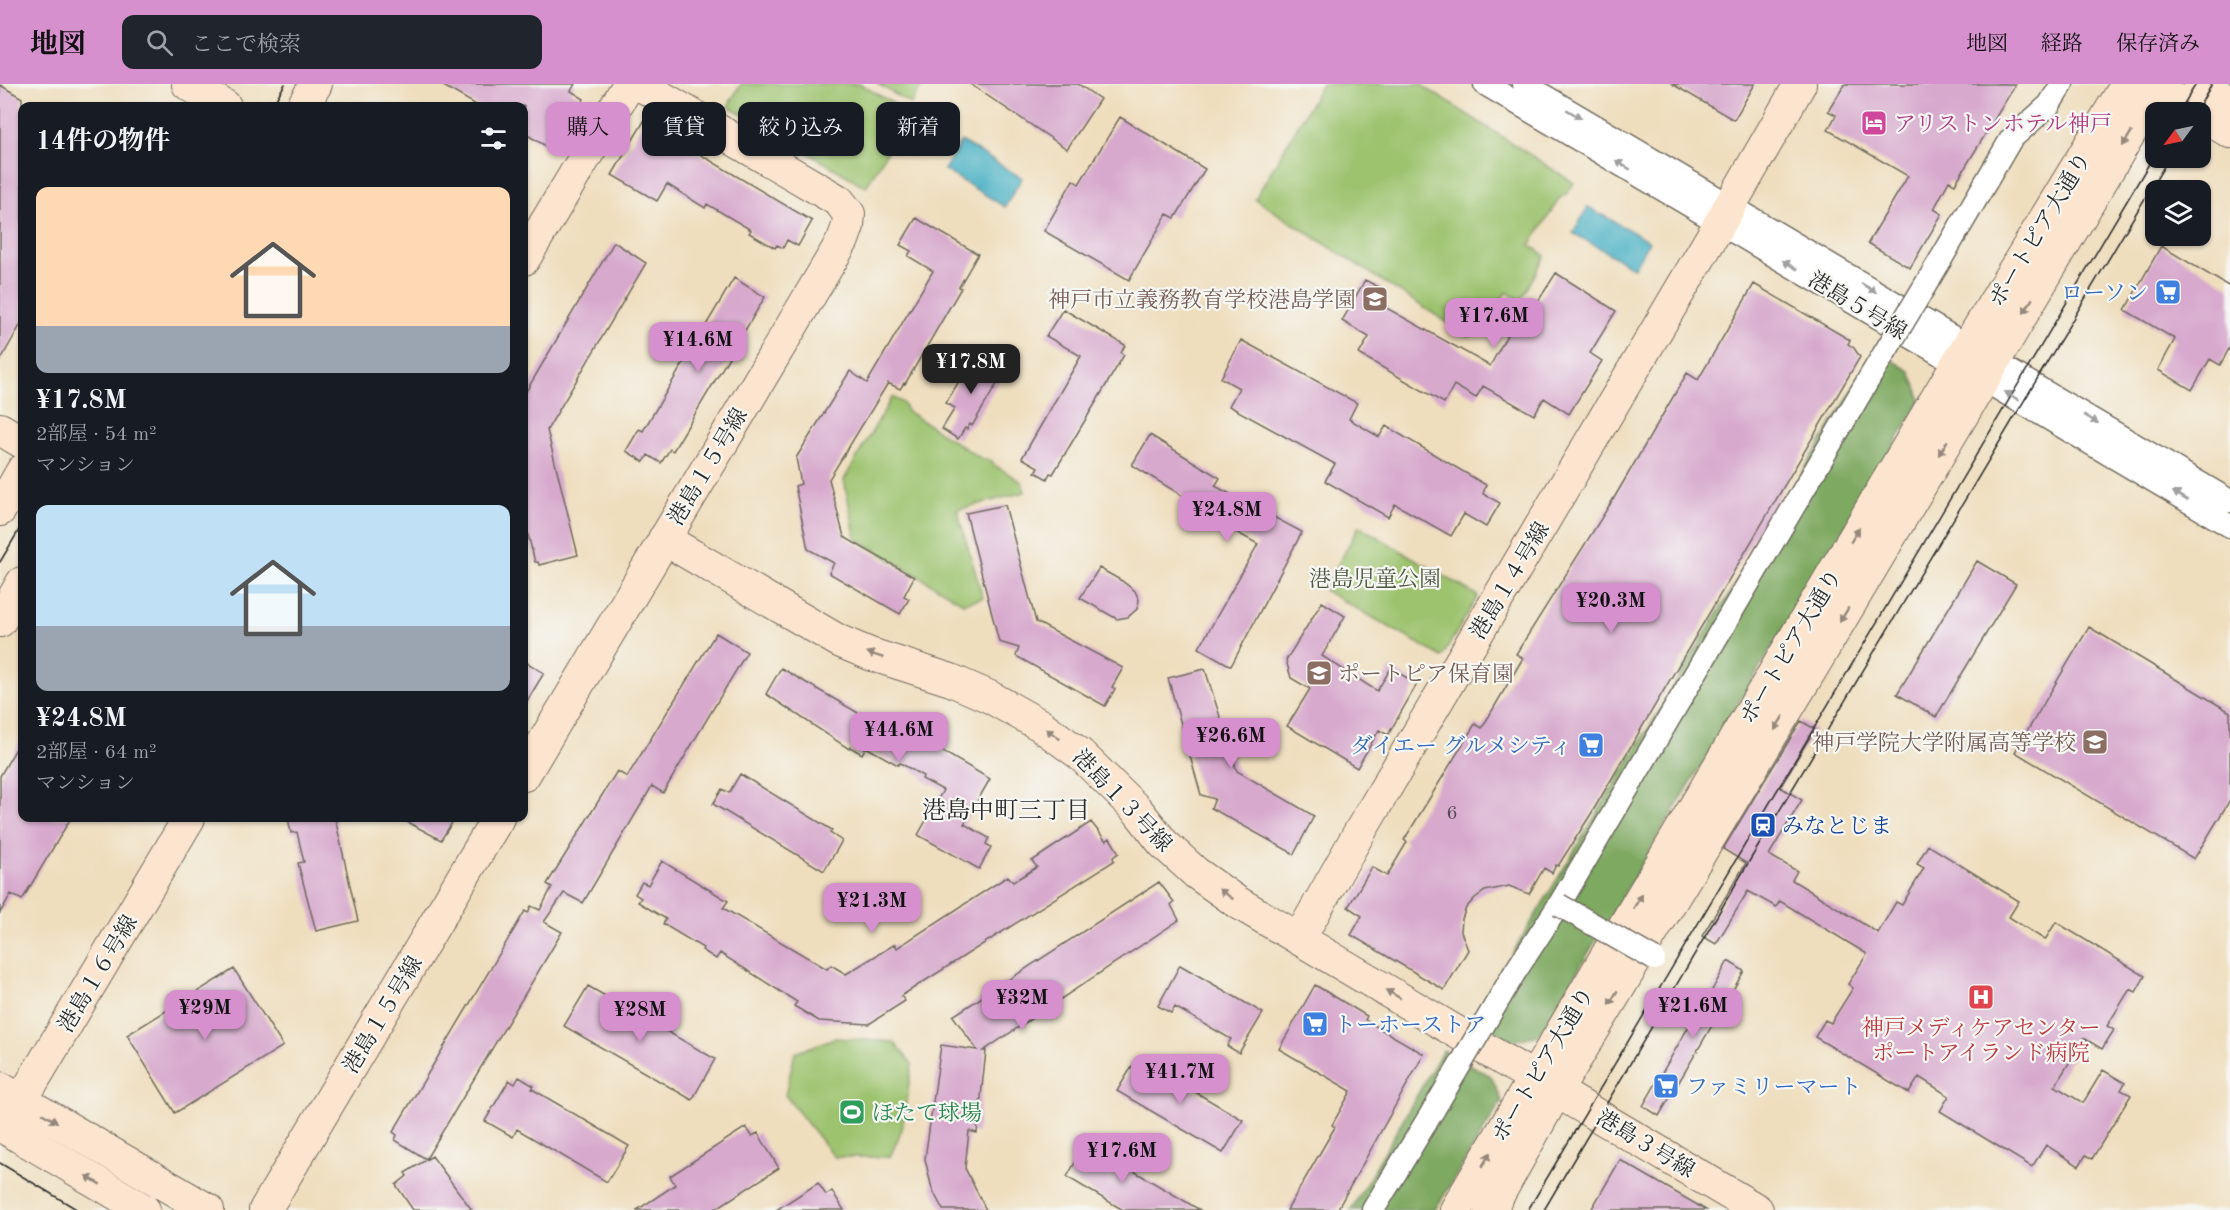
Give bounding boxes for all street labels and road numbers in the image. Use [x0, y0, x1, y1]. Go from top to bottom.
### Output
street label: ポートピア大通り [1984, 148, 2095, 311]
street label: 港島５号線 [1804, 267, 1911, 344]
street label: 港島１５号線 [664, 404, 752, 529]
street label: 港島１４号線 [1466, 518, 1554, 643]
street label: ポートピア大通り [1735, 565, 1846, 728]
street label: 港島１３号線 [1068, 745, 1177, 857]
street label: 港島１６号線 [54, 911, 142, 1036]
street label: 港島１５号線 [339, 952, 427, 1077]
street label: ポートピア大通り [1487, 983, 1598, 1146]
street label: 港島３号線 [1592, 1105, 1699, 1182]

